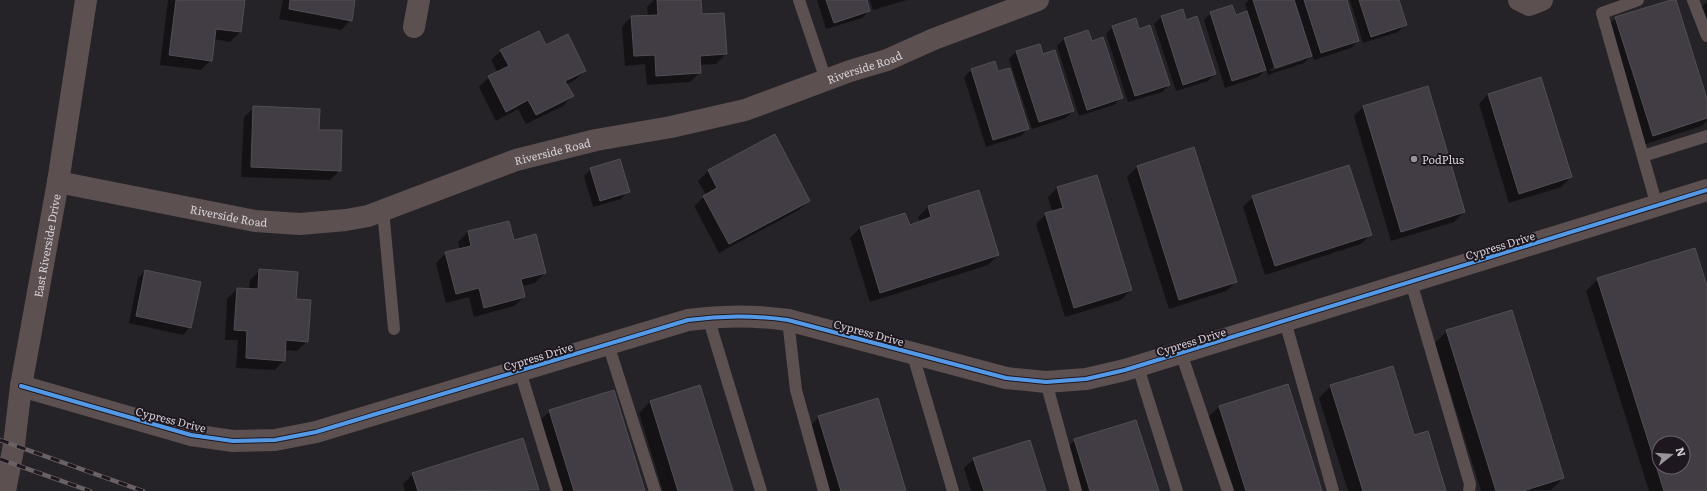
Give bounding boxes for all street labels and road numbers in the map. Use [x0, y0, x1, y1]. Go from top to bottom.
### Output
street label: Riverside Road [824, 46, 905, 87]
street label: Riverside Road [512, 134, 592, 168]
street label: East Riverside Drive [29, 192, 64, 299]
street label: Riverside Road [189, 200, 268, 230]
street label: Cypress Drive [1463, 227, 1537, 263]
street label: Cypress Drive [832, 315, 906, 349]
street label: Cypress Drive [1154, 323, 1228, 359]
street label: Cypress Drive [501, 338, 575, 374]
street label: Cypress Drive [134, 403, 208, 436]

